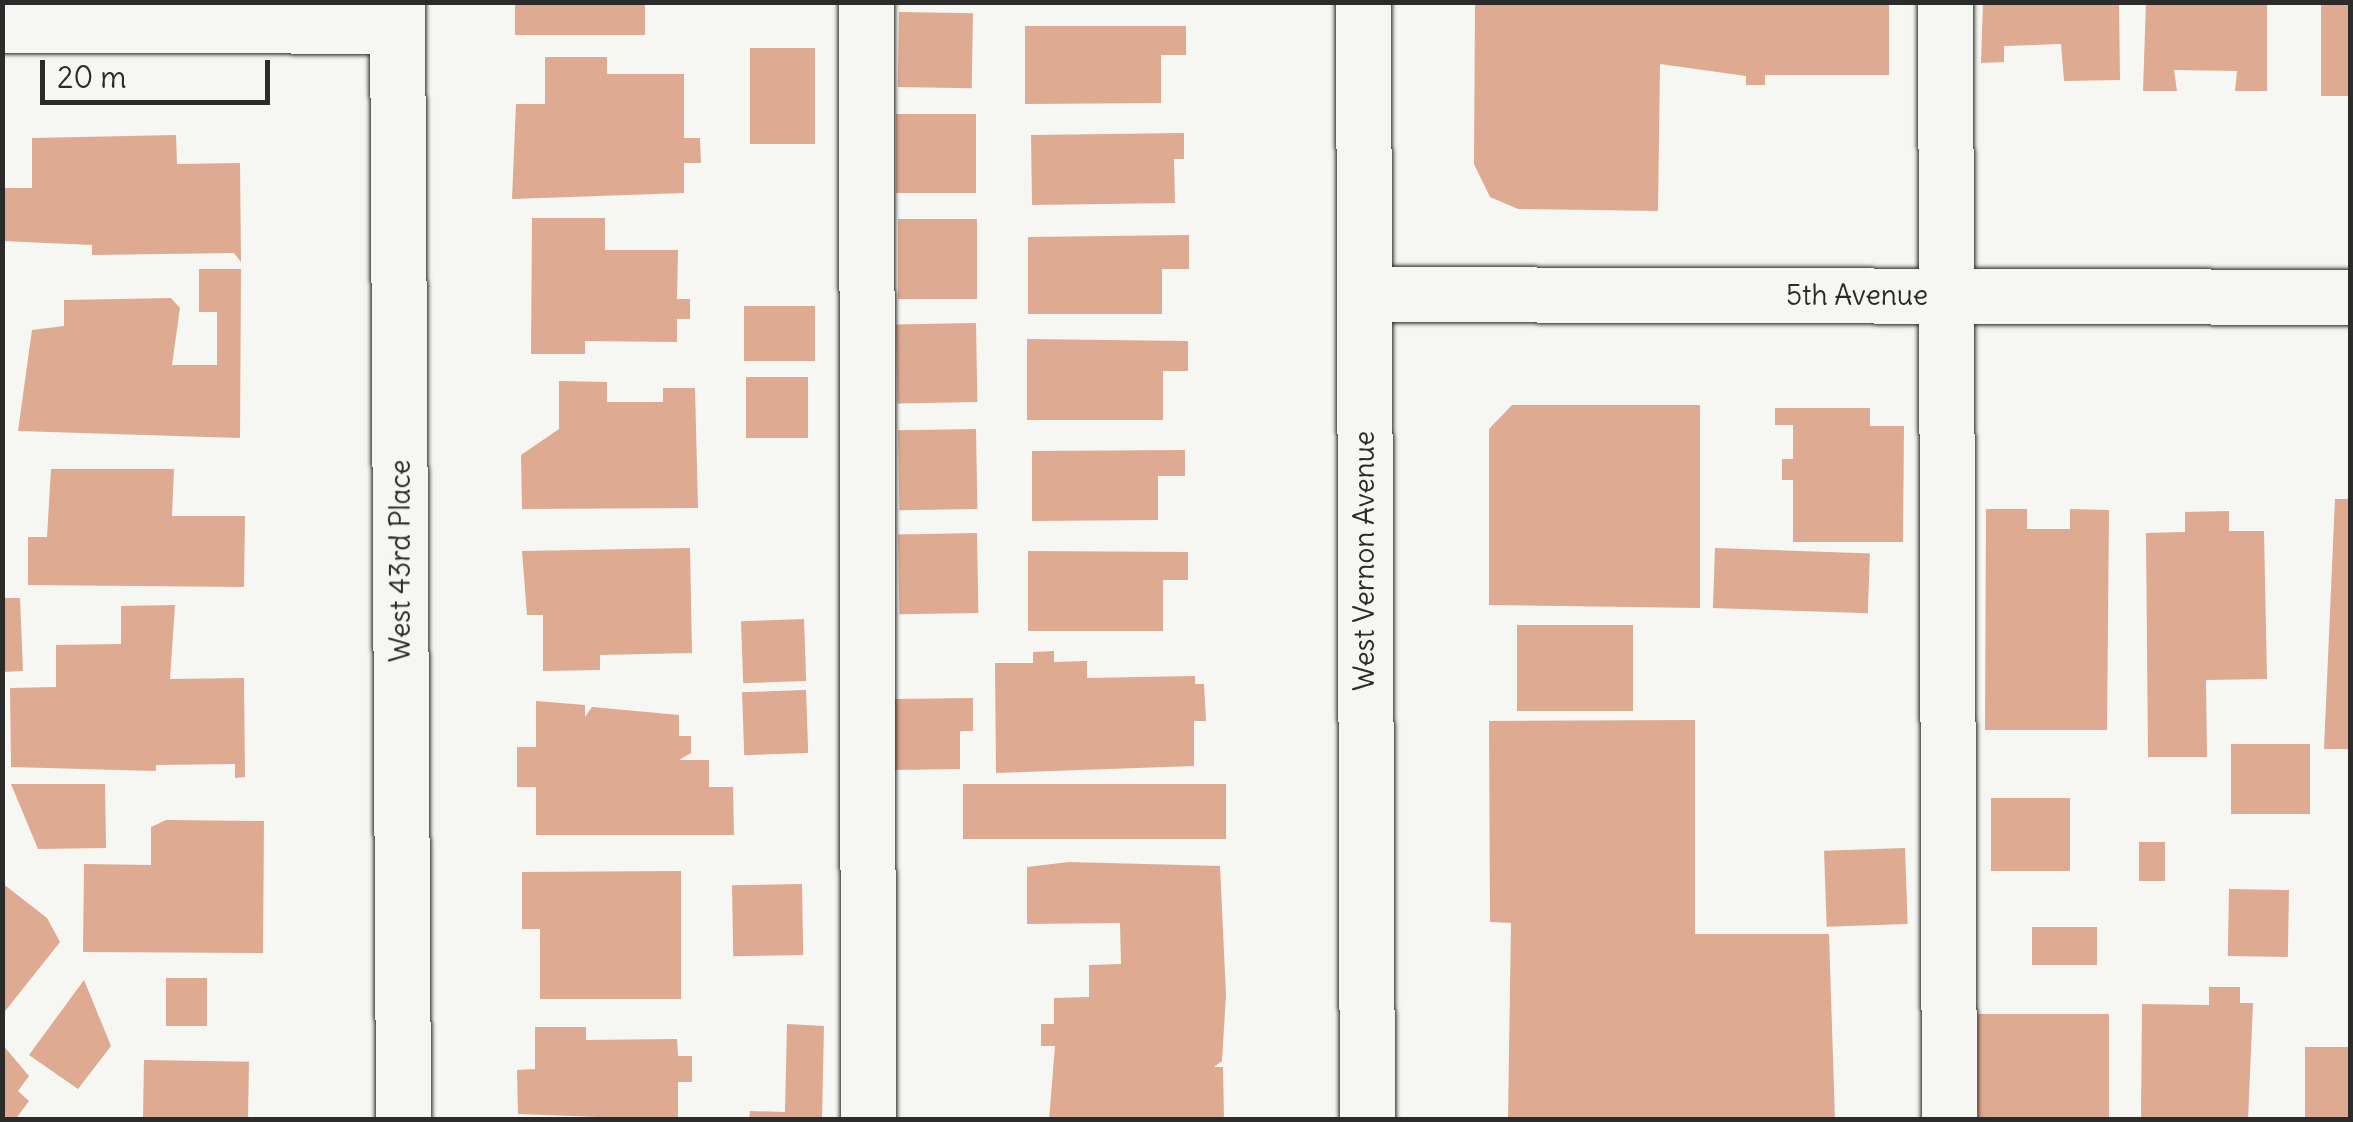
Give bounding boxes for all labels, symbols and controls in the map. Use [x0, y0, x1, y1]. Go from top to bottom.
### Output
scale bar [45, 40, 275, 102]
text: 20 m [57, 58, 127, 96]
street label: 5th Avenue [1786, 278, 1928, 312]
street label: West Vernon Avenue [1347, 431, 1381, 691]
street label: West 43rd Place [383, 460, 417, 662]

